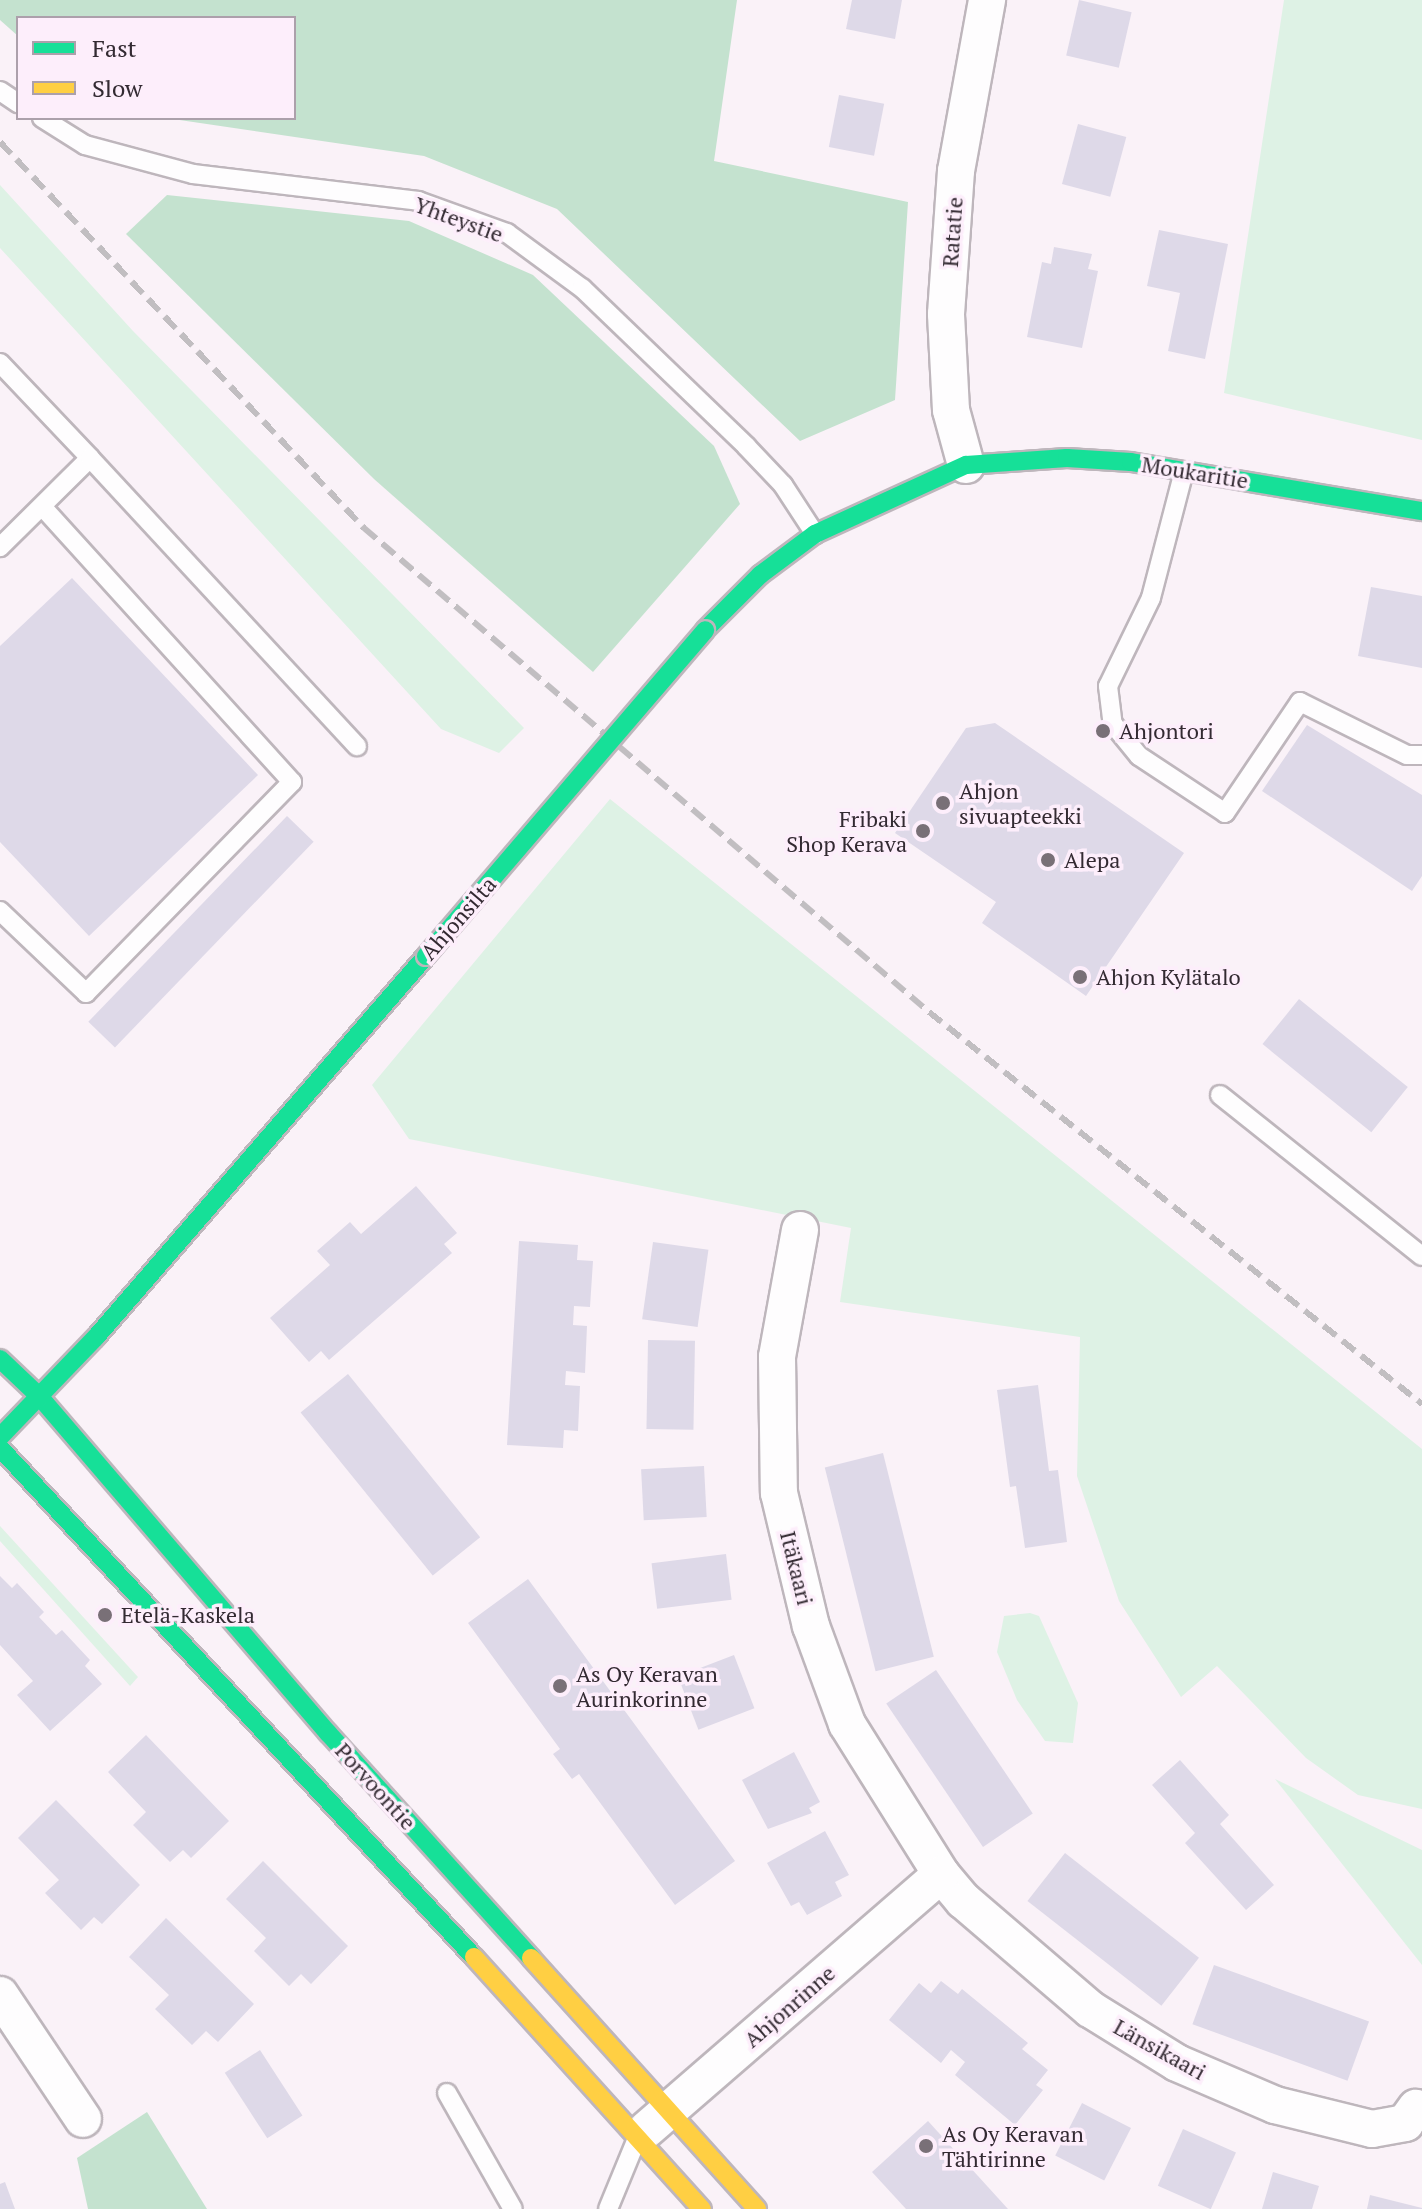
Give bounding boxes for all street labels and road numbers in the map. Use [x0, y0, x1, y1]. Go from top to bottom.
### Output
street label: Yhteystie [411, 191, 507, 247]
street label: Ratatie [936, 196, 968, 268]
street label: Moukaritie [1140, 451, 1250, 493]
street label: Ahjonsilta [415, 871, 501, 965]
street label: Itäkaari [775, 1528, 819, 1608]
street label: Porvoontie [330, 1737, 422, 1835]
street label: Ahjonrinne [738, 1959, 840, 2053]
street label: Länsikaari [1109, 2013, 1211, 2085]

